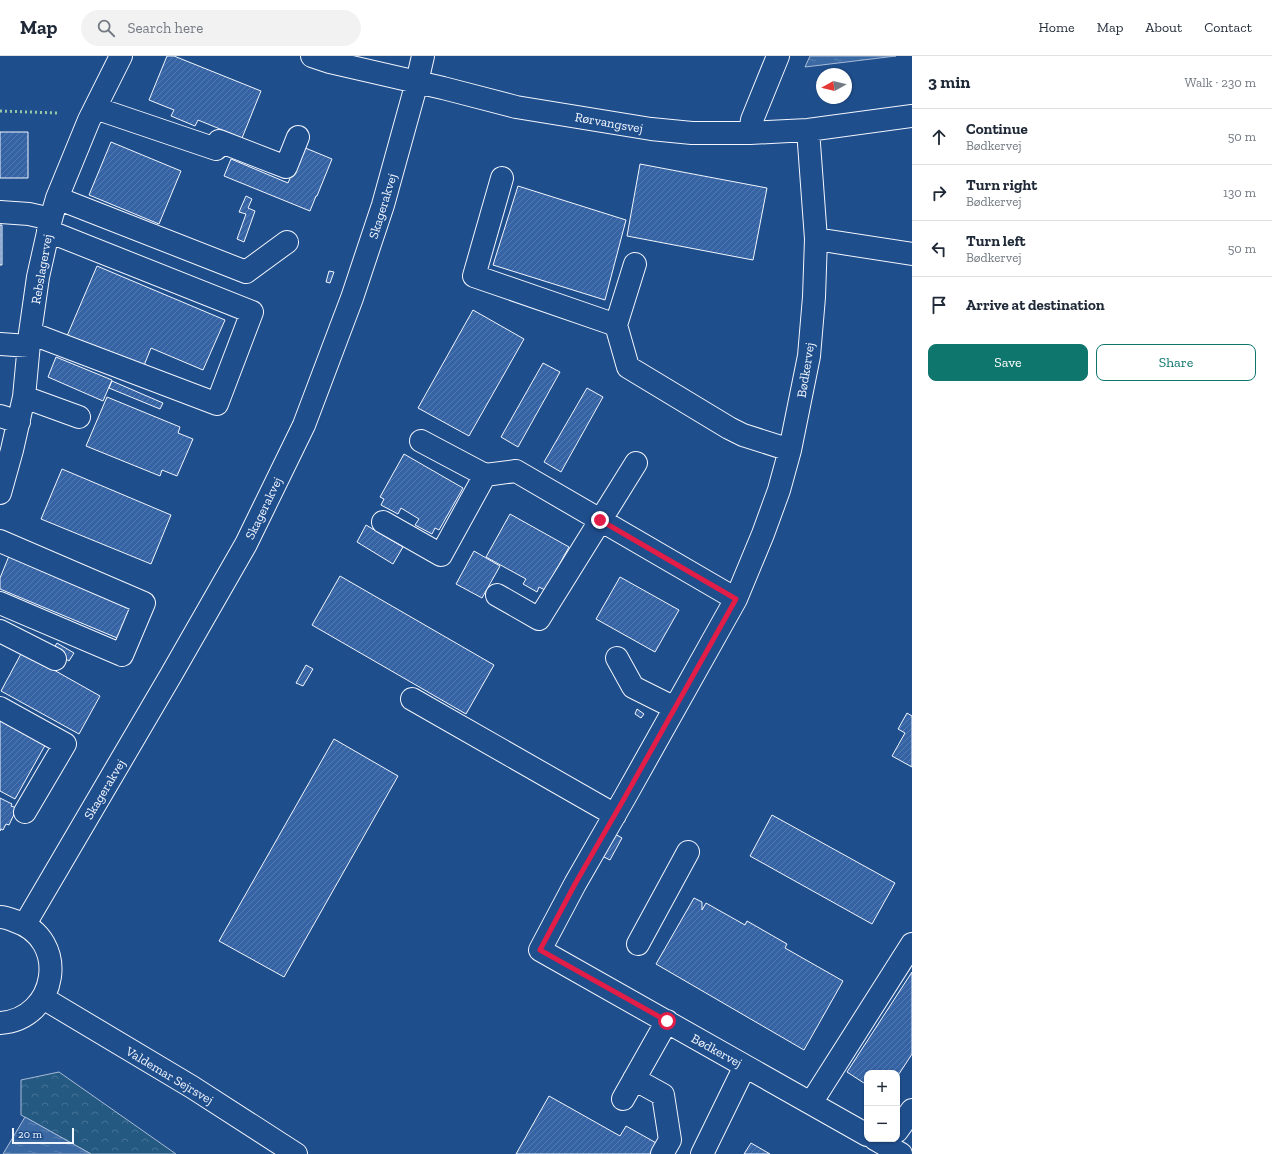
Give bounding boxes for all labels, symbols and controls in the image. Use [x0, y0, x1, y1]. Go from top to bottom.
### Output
search box [81, 10, 361, 46]
text: Map [20, 16, 57, 39]
icon: search [95, 17, 117, 39]
text: Search here [127, 19, 203, 37]
text: Home [1039, 19, 1075, 36]
text: Map [1097, 19, 1123, 36]
text: About [1145, 19, 1182, 36]
text: Contact [1204, 19, 1252, 36]
north arrow [816, 68, 852, 104]
text: 3 min [928, 72, 970, 92]
text: Walk · 230 m [1184, 75, 1256, 90]
street label: Rørvangsvej [573, 109, 644, 137]
text: Continue [966, 120, 1028, 138]
icon: ahead [928, 126, 950, 148]
text: 50 m [1228, 129, 1256, 144]
text: Bødkervej [966, 138, 1022, 153]
street label: Skagerakvej [365, 172, 400, 241]
text: Turn right [966, 176, 1037, 194]
icon: right [928, 182, 950, 204]
text: 130 m [1223, 185, 1256, 200]
text: Bødkervej [966, 194, 1022, 209]
text: Turn left [966, 232, 1026, 250]
street label: Rebslagervej [28, 233, 56, 305]
icon: left [928, 238, 950, 260]
text: 50 m [1228, 241, 1256, 256]
text: Bødkervej [966, 250, 1022, 265]
icon: arrive [928, 294, 950, 316]
text: Arrive at destination [966, 296, 1105, 314]
street label: Bødkervej [794, 341, 818, 399]
button: Save [928, 344, 1088, 381]
button: Share [1096, 344, 1256, 381]
street label: Skagerakvej [242, 475, 286, 542]
route end [591, 511, 609, 529]
street label: Skagerakvej [81, 756, 129, 823]
route start [658, 1012, 676, 1030]
street label: Bødkervej [688, 1030, 745, 1071]
street label: Valdemar Sejrsvej [122, 1043, 216, 1108]
map controls [864, 1070, 900, 1142]
button: + [864, 1070, 900, 1106]
button: − [864, 1106, 900, 1142]
scale bar [12, 1126, 74, 1145]
text: 20 m [18, 1128, 42, 1141]

